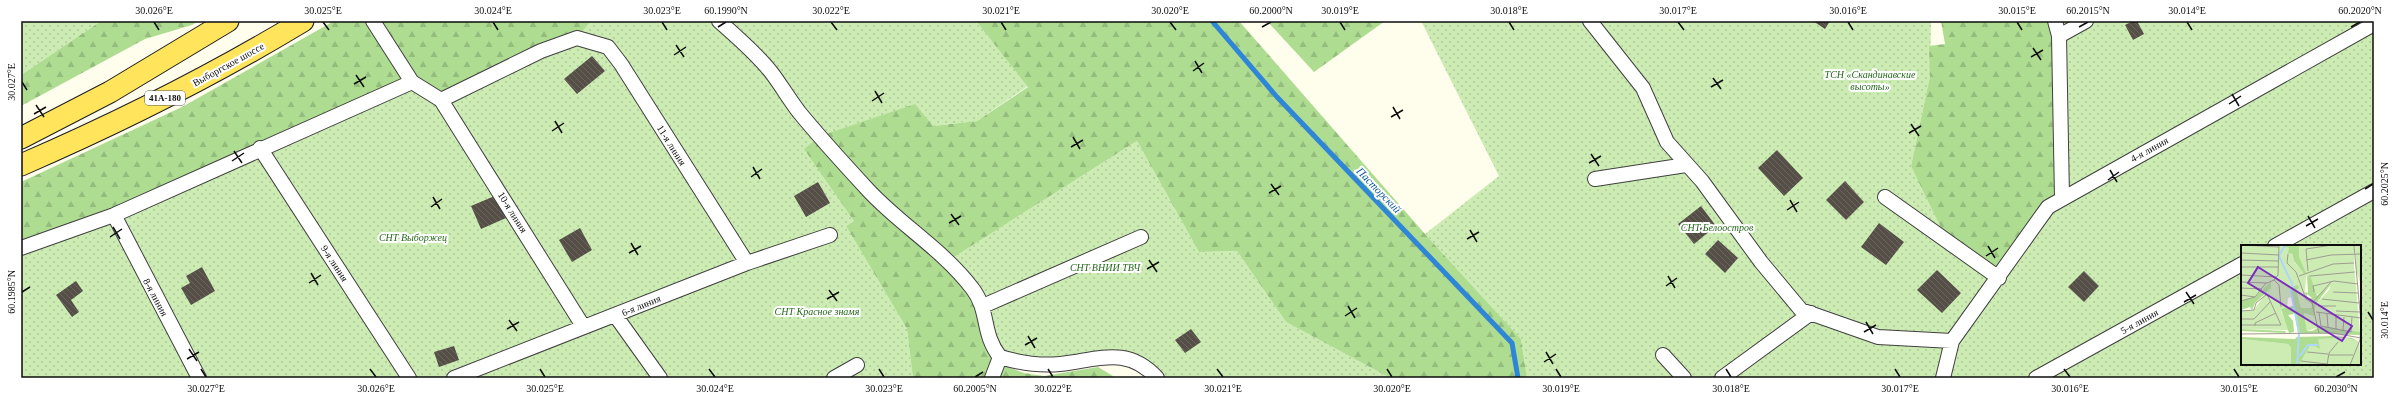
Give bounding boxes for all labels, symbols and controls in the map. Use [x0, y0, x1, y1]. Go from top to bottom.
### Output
text: 30.026°E [135, 5, 173, 16]
text: 30.025°E [304, 5, 342, 16]
text: 30.024°E [474, 5, 512, 16]
text: 30.023°E [643, 5, 681, 16]
text: 60.1990°N [704, 5, 748, 16]
text: 30.022°E [812, 5, 850, 16]
text: 30.021°E [982, 5, 1020, 16]
text: 30.020°E [1151, 5, 1189, 16]
text: 60.2000°N [1249, 5, 1293, 16]
text: 30.019°E [1321, 5, 1359, 16]
text: 30.018°E [1490, 5, 1528, 16]
text: 30.017°E [1659, 5, 1697, 16]
text: 30.016°E [1829, 5, 1867, 16]
text: 30.015°E [1998, 5, 2036, 16]
text: 60.2015°N [2066, 5, 2110, 16]
text: 30.014°E [2168, 5, 2206, 16]
text: 60.2020°N [2338, 5, 2382, 16]
street label: Выборгское шоссе [191, 40, 266, 89]
text: 30.027°E [6, 63, 17, 101]
park label: ТСН «Скандинавские высоты» [1825, 69, 1916, 92]
road number: 41А-180 [145, 91, 185, 105]
street label: 11-я линия [655, 123, 689, 168]
street label: 4-я линия [2129, 134, 2170, 164]
text: 60.2025°N [2379, 162, 2390, 206]
water label: Пасторский [1354, 164, 1404, 215]
street label: 10-я линия [496, 190, 530, 235]
park label: СНТ Белоостров [1681, 222, 1754, 233]
park label: СНТ Выборжец [379, 232, 447, 243]
street label: 9-я линия [319, 243, 351, 284]
inset map [2241, 245, 2361, 365]
park label: СНТ ВНИИ ТВЧ [1070, 262, 1141, 273]
text: 60.1985°N [6, 270, 17, 314]
street label: 8-я линия [141, 277, 170, 318]
street label: 6-я линия [620, 293, 663, 318]
text: 30.014°E [2379, 301, 2390, 339]
park label: СНТ Красное знамя [775, 306, 860, 317]
street label: 5-я линия [2119, 306, 2160, 336]
text: 30.027°E [187, 383, 225, 394]
text: 30.026°E [357, 383, 395, 394]
text: 30.025°E [526, 383, 564, 394]
text: 30.024°E [696, 383, 734, 394]
text: 30.023°E [865, 383, 903, 394]
text: 60.2005°N [953, 383, 997, 394]
text: 30.022°E [1034, 383, 1072, 394]
text: 30.021°E [1204, 383, 1242, 394]
text: 30.020°E [1373, 383, 1411, 394]
text: 30.019°E [1542, 383, 1580, 394]
text: 30.018°E [1712, 383, 1750, 394]
text: 30.017°E [1881, 383, 1919, 394]
text: 30.016°E [2051, 383, 2089, 394]
text: 30.015°E [2220, 383, 2258, 394]
text: 60.2030°N [2314, 383, 2358, 394]

